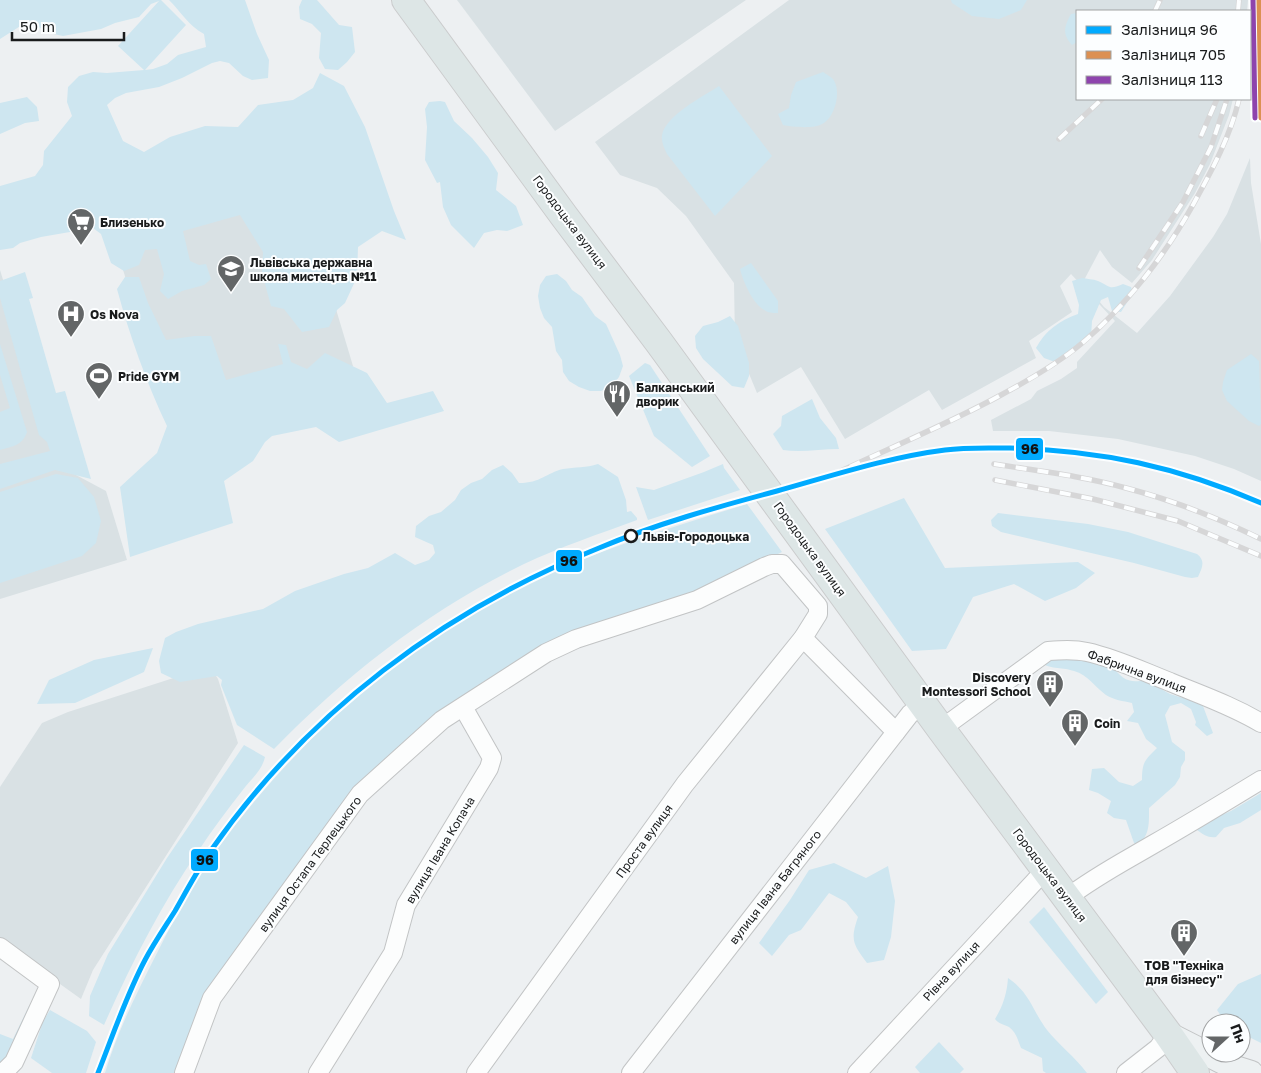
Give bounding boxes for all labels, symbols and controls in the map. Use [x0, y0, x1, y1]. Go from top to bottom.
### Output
scale bar [12, 10, 125, 42]
legend [1076, 10, 1251, 100]
text: 50 m [20, 17, 55, 35]
text: Залізниця 96 [1121, 20, 1218, 38]
text: Залізниця 705 [1121, 45, 1226, 63]
text: Залізниця 113 [1121, 70, 1223, 88]
street label: Городоцька вулиця [530, 172, 610, 272]
supermarket icon: Близенько [66, 207, 96, 246]
place label: Близенько [100, 215, 164, 230]
school or university icon: Львівська державна школа мистецтв №11 [216, 254, 246, 293]
place label: Львівська державна школа мистецтв №11 [250, 255, 376, 284]
hospital icon: Os Nova [56, 299, 86, 338]
place label: Os Nova [90, 307, 139, 322]
sports icon: Pride GYM [84, 361, 114, 400]
place label: Pride GYM [118, 369, 179, 384]
restaurant icon: Балканський дворик [602, 379, 632, 418]
place label: Балканський дворик [636, 380, 715, 409]
line badge: 96 [1015, 437, 1044, 461]
text: 96 [1021, 440, 1039, 457]
street label: Городоцька вулиця [771, 499, 849, 599]
marker: Львів-Городоцька [624, 529, 638, 543]
place label: Львів-Городоцька [642, 529, 749, 544]
line badge: 96 [555, 549, 583, 573]
text: 96 [560, 552, 578, 569]
street label: Фабрична вулиця [1085, 646, 1189, 696]
building icon: Discovery Montessori School [1035, 669, 1065, 708]
place label: Discovery Montessori School [922, 670, 1032, 699]
building icon: Coin [1060, 708, 1090, 747]
place label: Coin [1094, 716, 1120, 731]
street label: вулиця Остапа Терлецького [256, 793, 364, 935]
street label: вулиця Івана Копача [402, 794, 478, 906]
street label: Проста вулиця [612, 801, 676, 881]
street label: Городоцька вулиця [1010, 825, 1090, 925]
street label: вулиця Івана Багряного [726, 827, 824, 947]
line badge: 96 [190, 848, 219, 872]
text: 96 [196, 851, 214, 868]
building icon: ТОВ "Техніка для бізнесу" [1169, 918, 1199, 957]
street label: Рівна вулиця [919, 938, 983, 1004]
place label: ТОВ "Техніка для бізнесу" [1144, 958, 1224, 987]
north arrow [1201, 1013, 1251, 1063]
text: Пн [1227, 1021, 1250, 1045]

